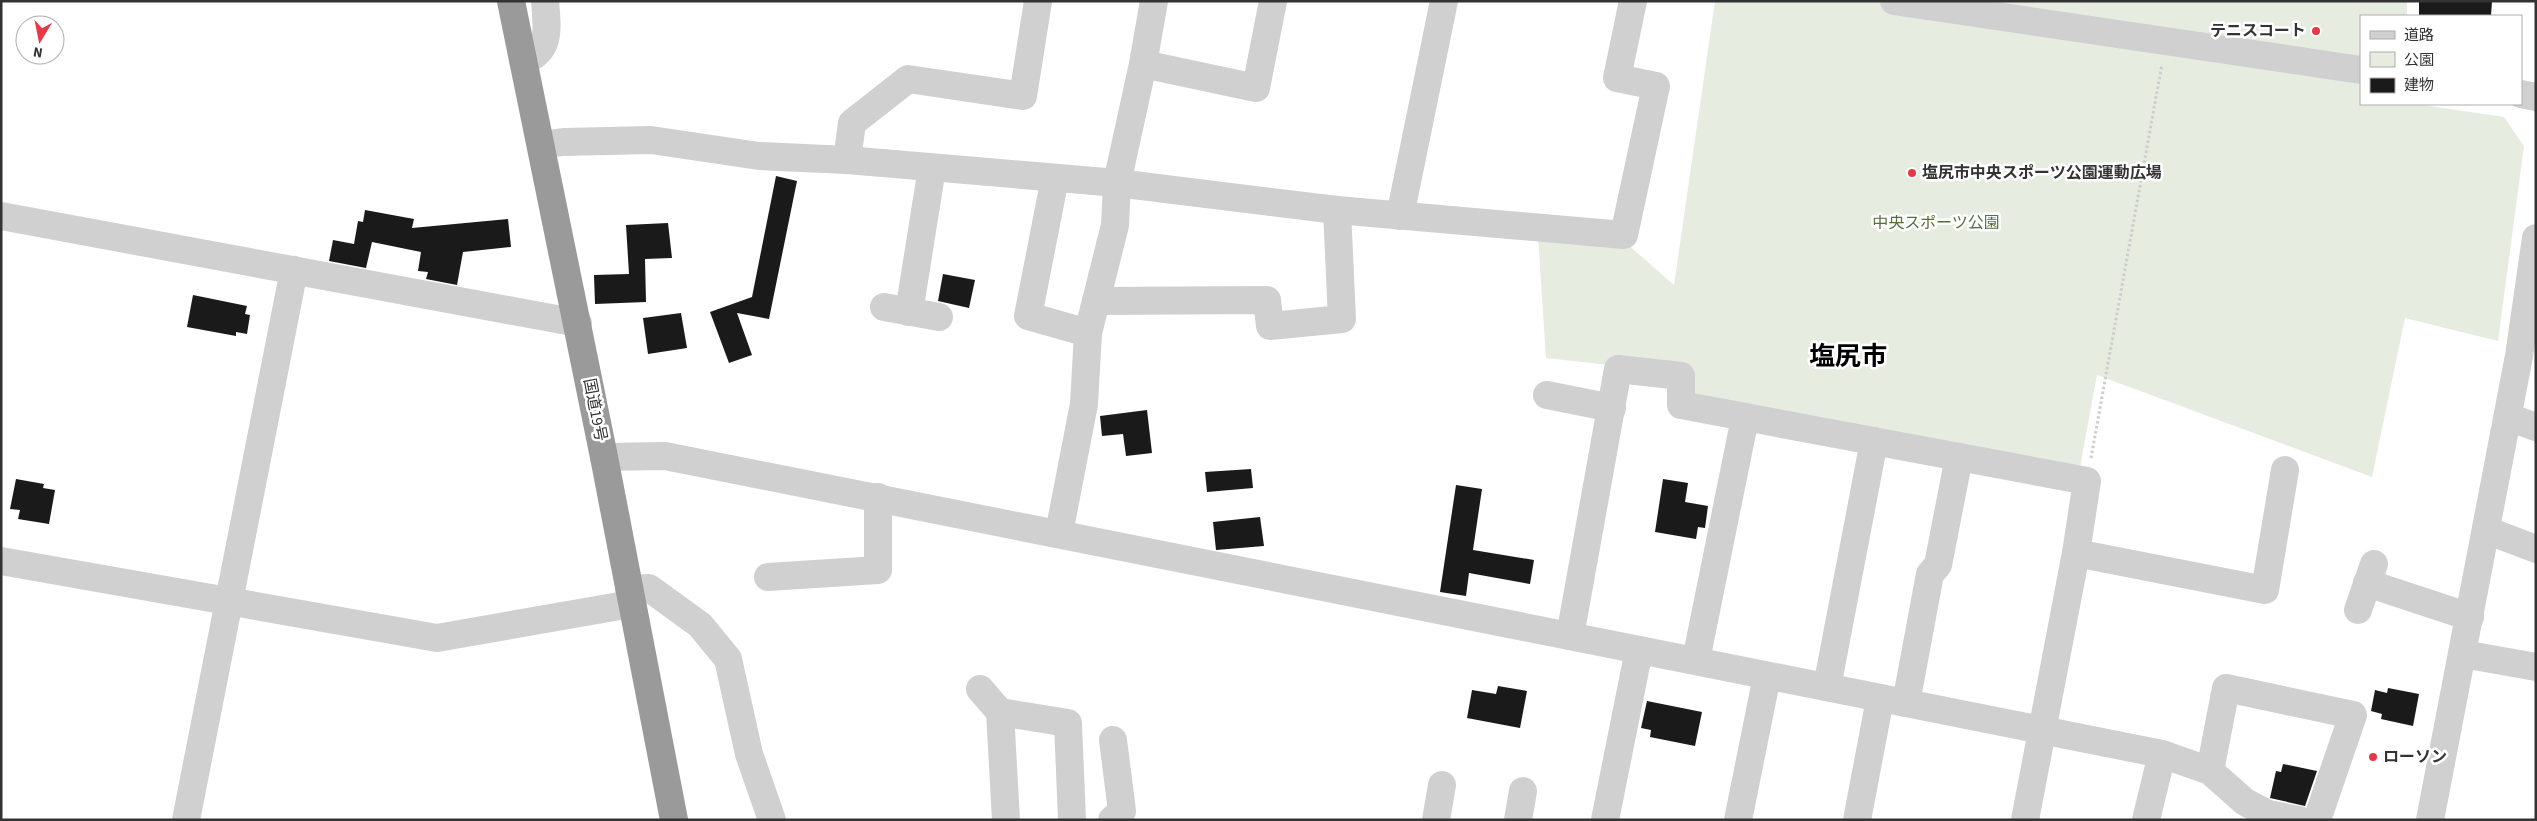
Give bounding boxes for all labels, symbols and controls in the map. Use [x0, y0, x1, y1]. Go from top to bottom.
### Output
north arrow [15, 15, 65, 65]
legend [2360, 15, 2522, 105]
place label: テニスコート [2210, 20, 2306, 42]
marker: テニスコート [2310, 25, 2322, 37]
text: 道路 [2404, 25, 2434, 46]
text: N [32, 41, 44, 62]
text: 公園 [2404, 50, 2434, 71]
text: 建物 [2404, 75, 2434, 96]
place label: 塩尻市中央スポーツ公園運動広場 [1922, 162, 2162, 184]
marker: 塩尻市中央スポーツ公園運動広場 [1906, 167, 1918, 179]
park label: 中央スポーツ公園 [1872, 212, 2000, 234]
district label: 塩尻市 [1809, 338, 1887, 375]
street label: 国道19号 [578, 377, 612, 443]
place label: ローソン [2383, 746, 2447, 768]
marker: ローソン [2367, 751, 2379, 763]

